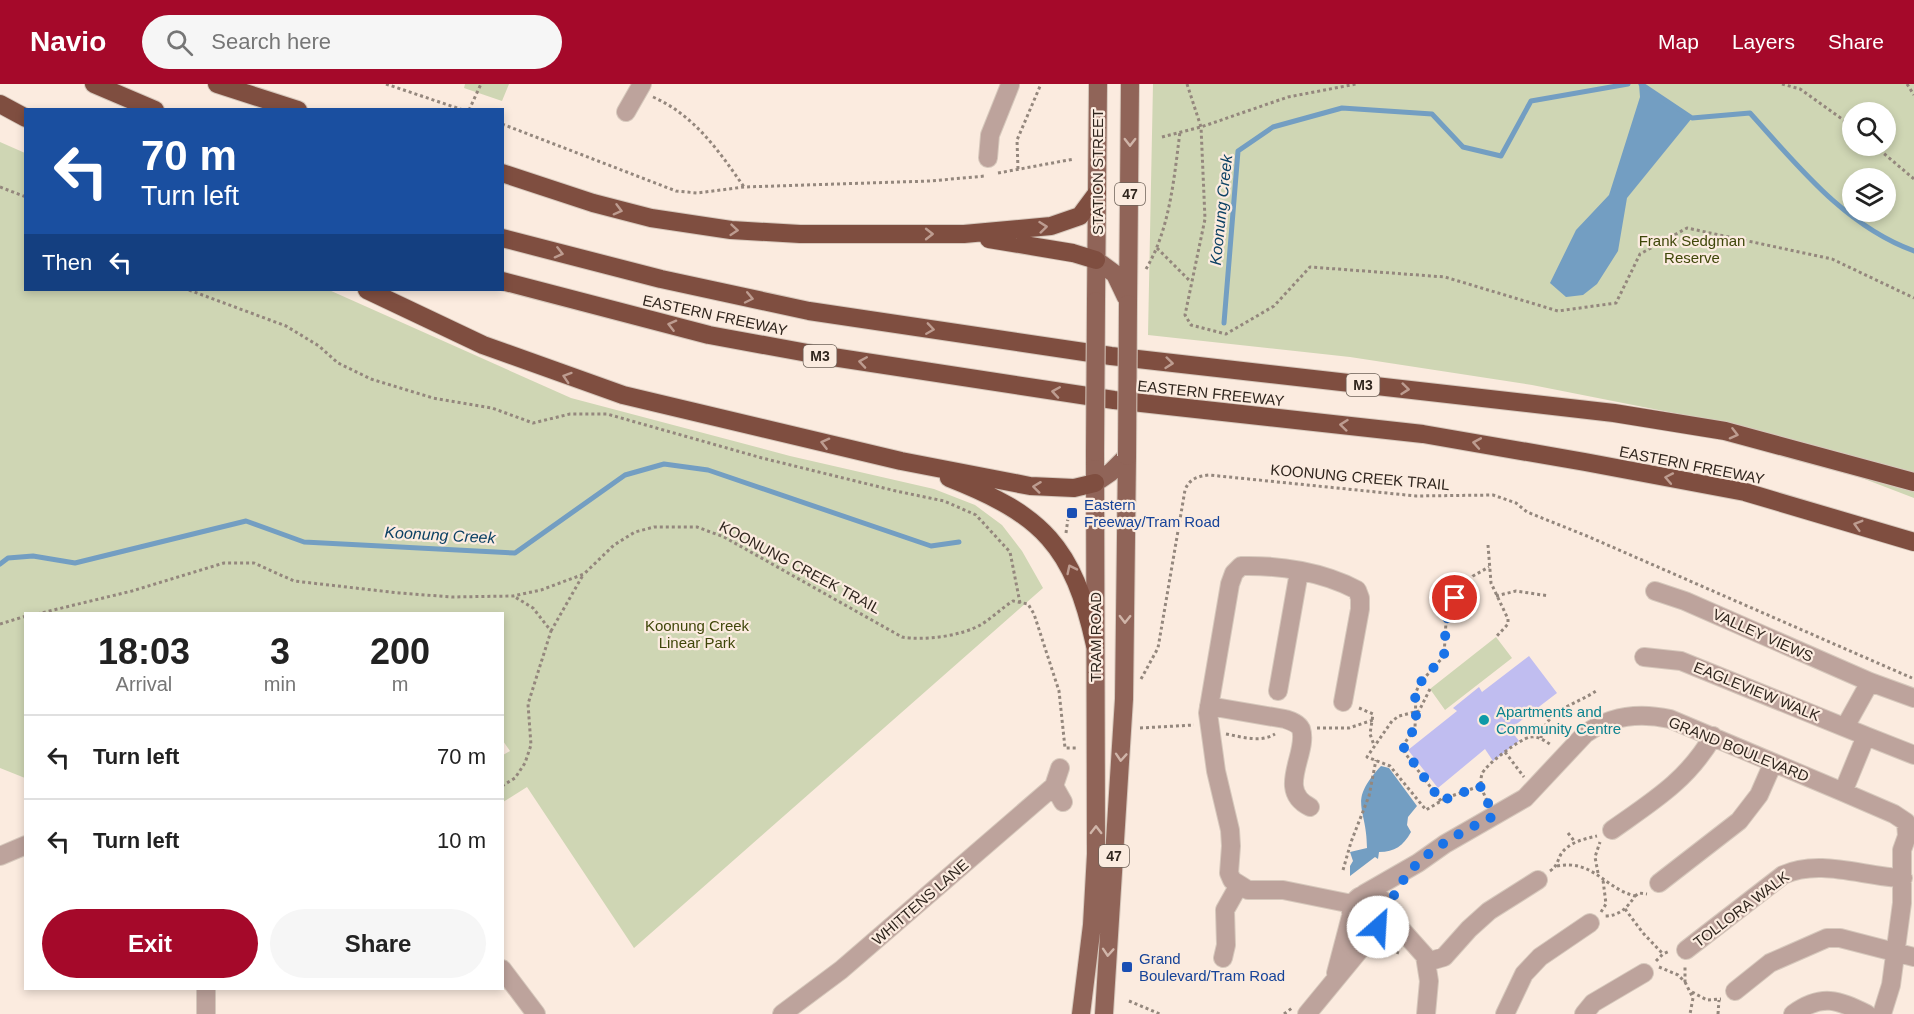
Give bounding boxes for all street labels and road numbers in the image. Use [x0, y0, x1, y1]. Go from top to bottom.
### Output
street label: STATION STREET [1089, 109, 1106, 235]
road number: 47 [1115, 183, 1145, 205]
street label: EASTERN FREEWAY [641, 291, 789, 339]
road number: M3 [804, 345, 836, 367]
road number: M3 [1346, 374, 1380, 396]
street label: EASTERN FREEWAY [1137, 377, 1285, 409]
street label: EASTERN FREEWAY [1618, 443, 1766, 487]
street label: KOONUNG CREEK TRAIL [1270, 461, 1450, 493]
street label: KOONUNG CREEK TRAIL [717, 517, 883, 617]
street label: TRAM ROAD [1087, 592, 1104, 682]
street label: VALLEY VIEWS [1710, 605, 1816, 665]
street label: EAGLEVIEW WALK [1691, 658, 1823, 724]
street label: GRAND BOULEVARD [1666, 713, 1812, 785]
road number: 47 [1099, 845, 1129, 867]
street label: WHITTENS LANE [869, 856, 971, 948]
street label: TOLLORA WALK [1690, 868, 1792, 950]

